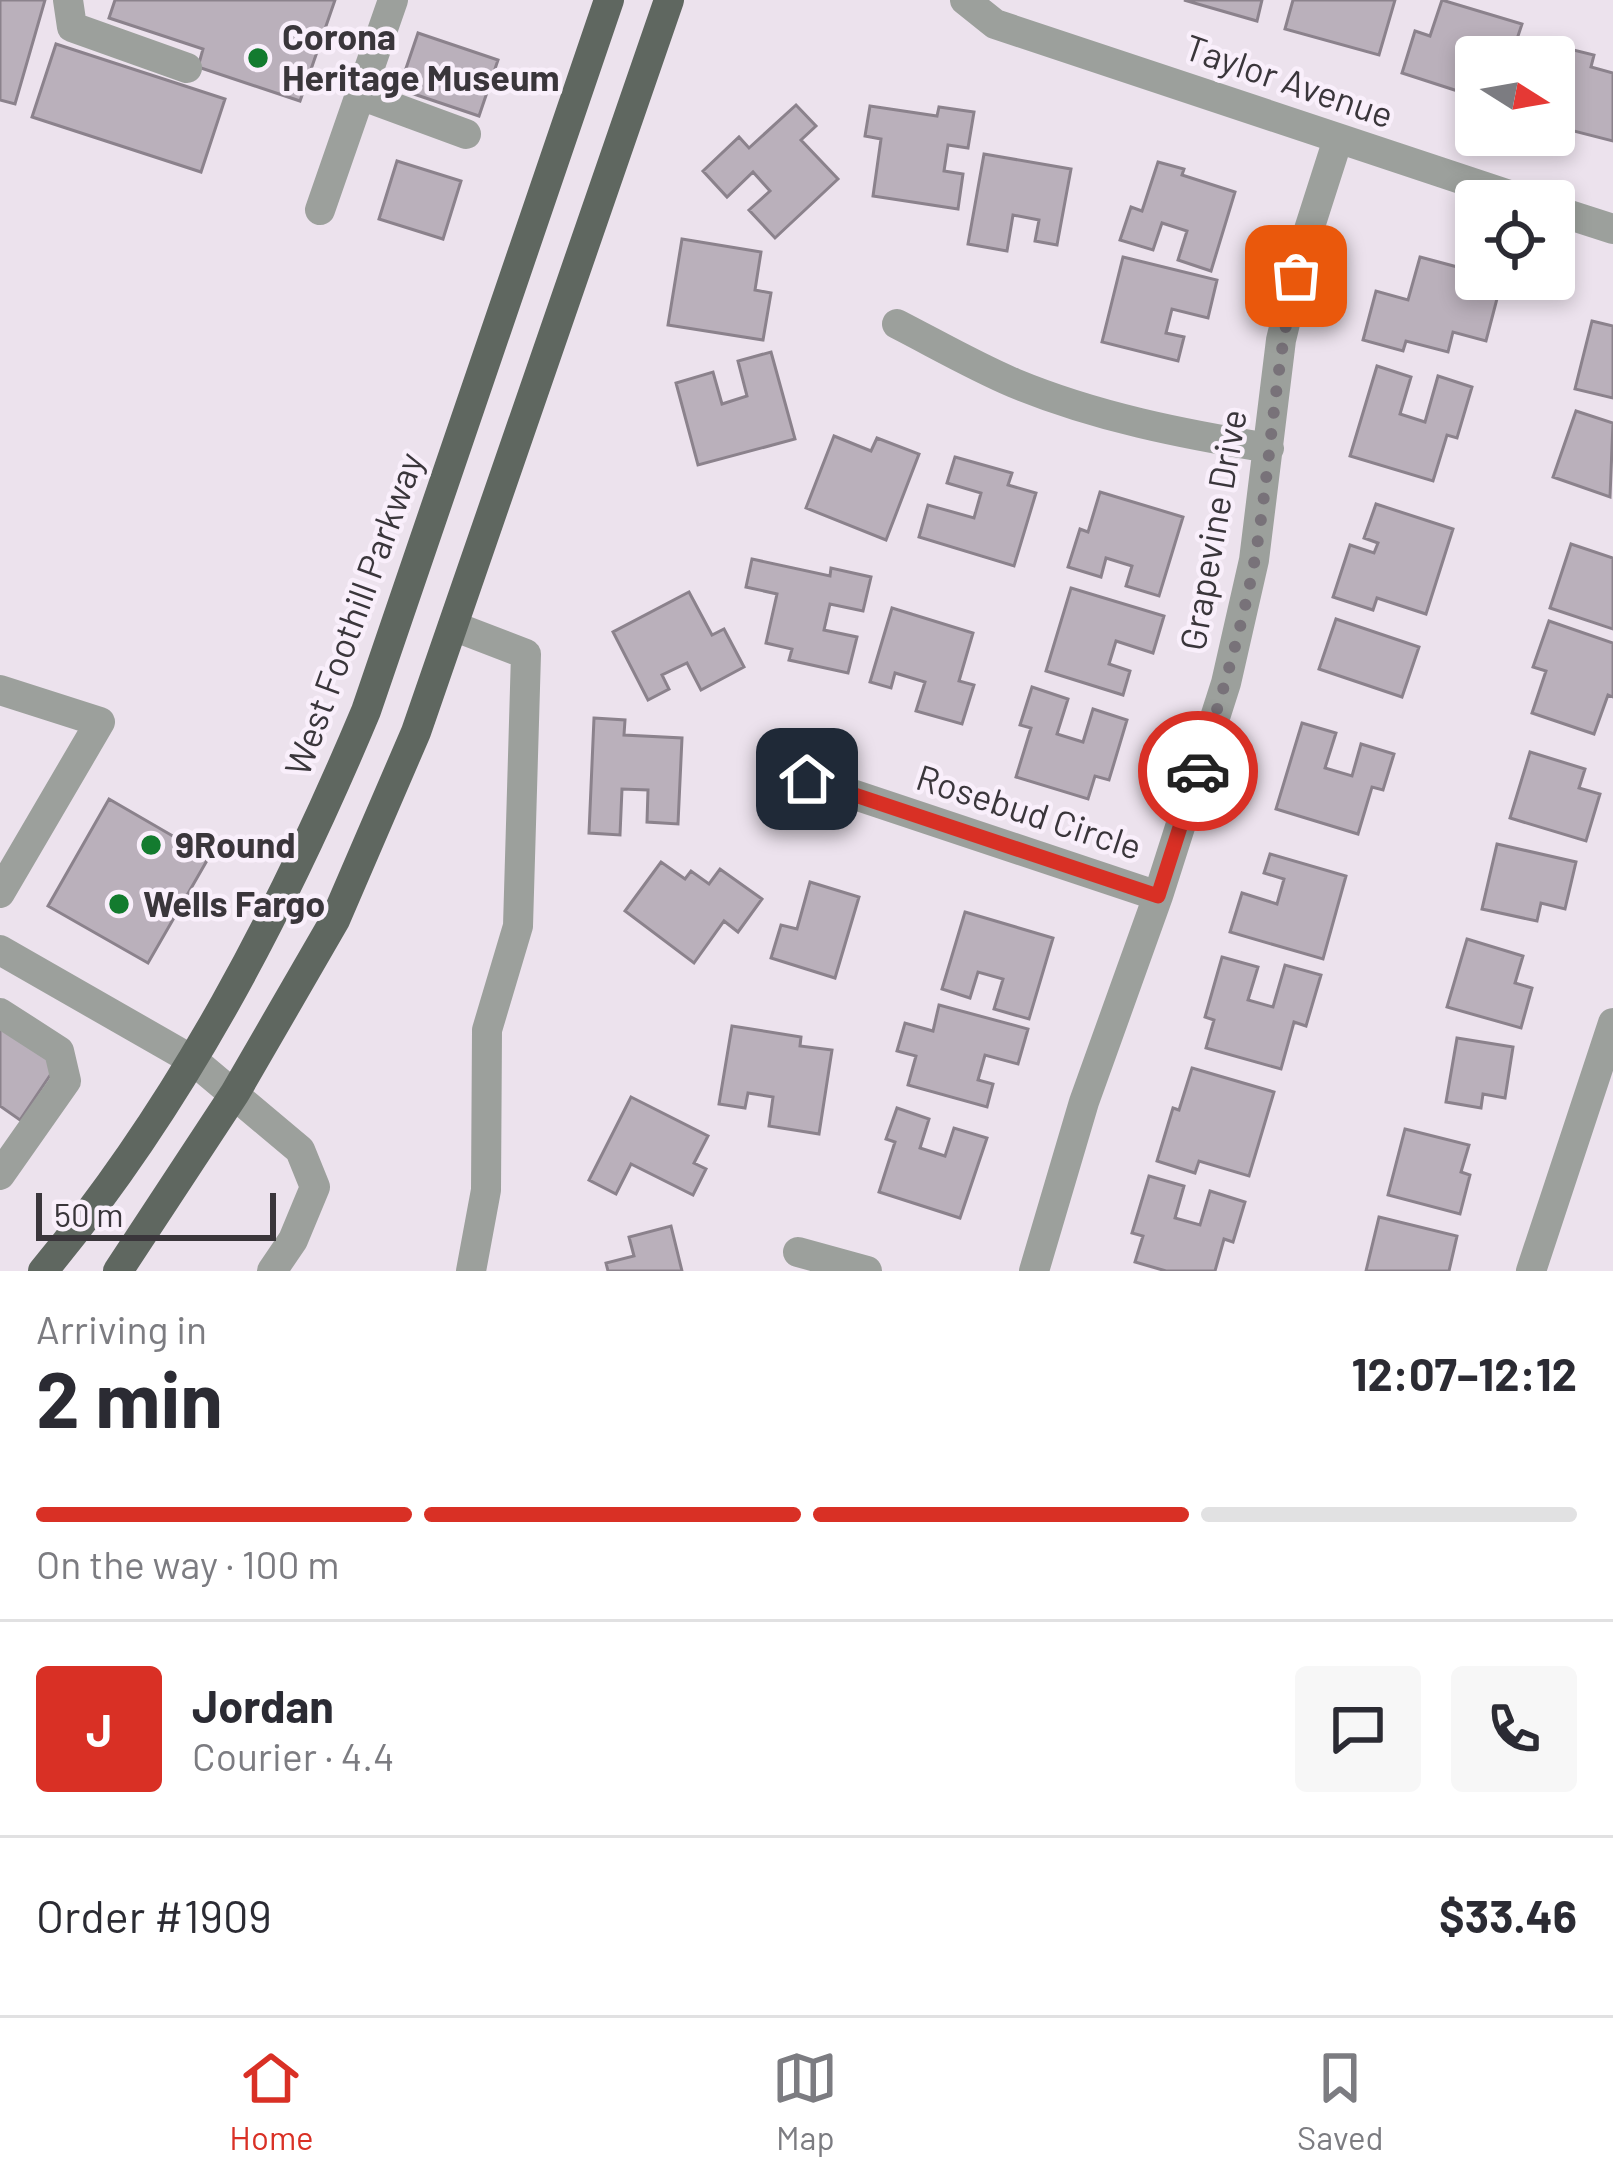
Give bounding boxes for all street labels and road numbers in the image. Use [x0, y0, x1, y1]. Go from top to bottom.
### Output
street label: Taylor Avenue [1180, 24, 1399, 135]
street label: Grapevine Drive [1169, 406, 1254, 654]
street label: West Foothill Parkway [274, 446, 431, 781]
street label: Rosebud Circle [912, 754, 1147, 867]

